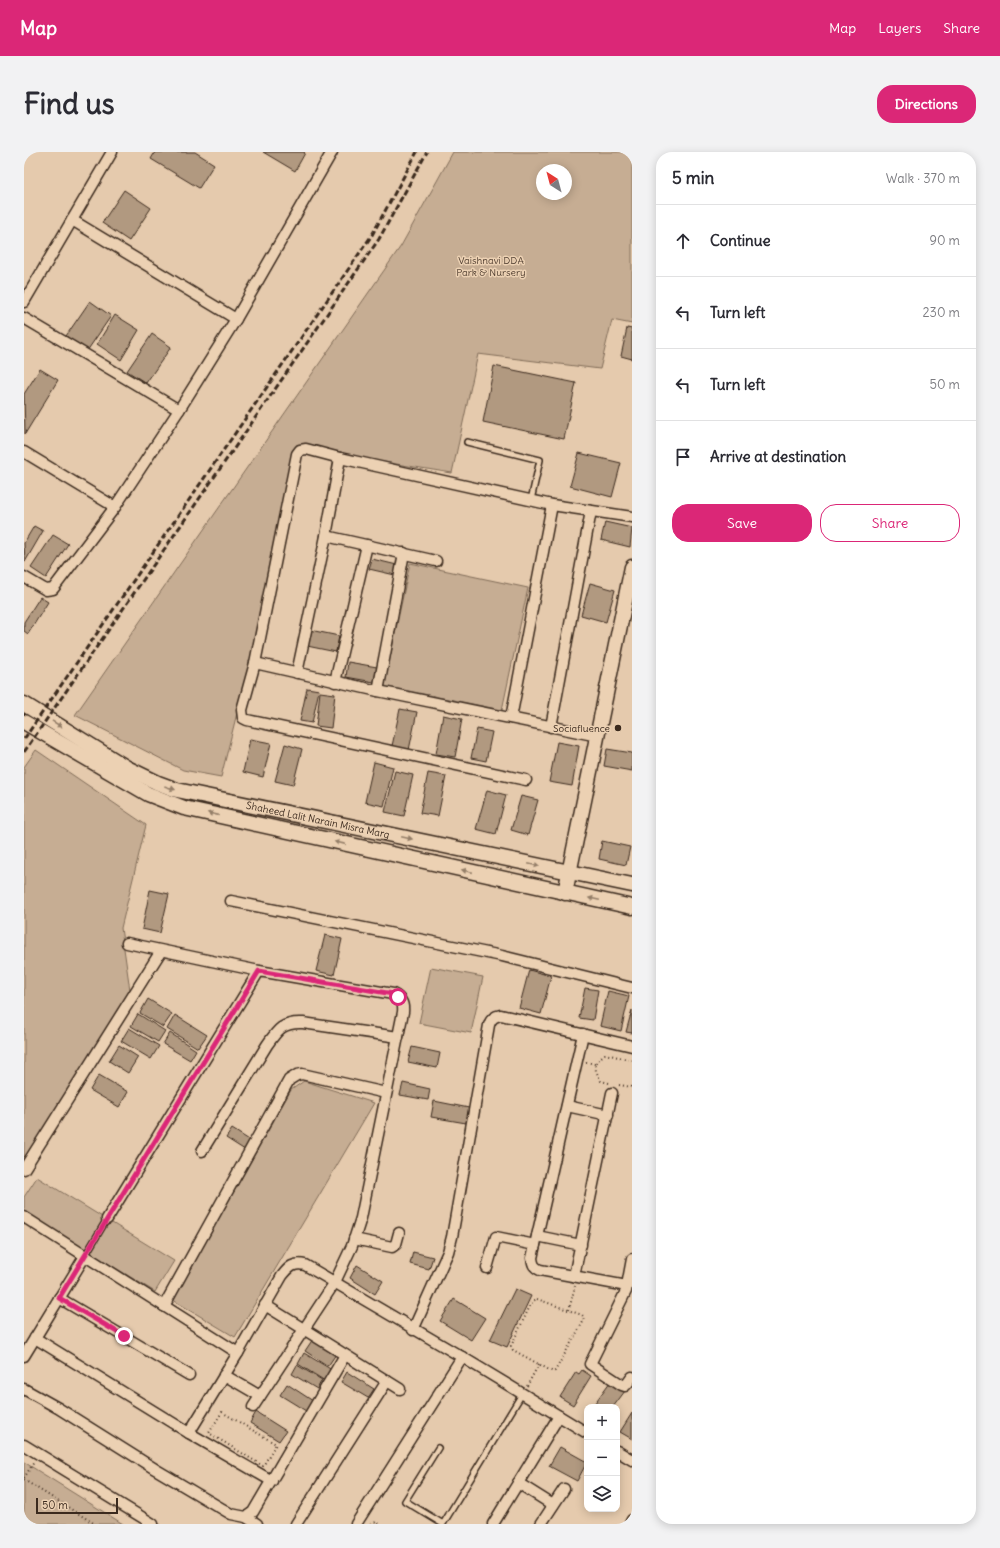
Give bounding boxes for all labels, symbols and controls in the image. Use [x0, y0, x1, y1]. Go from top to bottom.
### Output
text: Map [20, 16, 57, 40]
text: Map [829, 19, 856, 37]
text: Layers [878, 19, 921, 37]
text: Share [943, 19, 980, 37]
button: Directions [877, 85, 976, 123]
text: Find us [24, 86, 115, 122]
north arrow [536, 164, 572, 200]
text: 5 min [672, 167, 714, 189]
text: Walk · 370 m [886, 170, 960, 187]
icon: ahead [672, 230, 694, 252]
text: Continue [710, 231, 771, 250]
text: 90 m [929, 232, 960, 249]
park label: Vaishnavi DDA Park & Nursery [456, 254, 526, 279]
icon: left [672, 302, 694, 324]
text: Turn left [710, 303, 765, 322]
text: 230 m [922, 304, 960, 321]
icon: left [672, 374, 694, 396]
text: Turn left [710, 375, 765, 394]
text: 50 m [929, 376, 960, 393]
icon: arrive [672, 446, 694, 468]
text: Arrive at destination [710, 447, 846, 466]
button: Save [672, 504, 812, 542]
button: Share [820, 504, 960, 542]
one-way arrow [51, 721, 63, 728]
place label: Sociafluence [553, 722, 610, 735]
marker: Sociafluence [613, 723, 623, 733]
one-way arrow [165, 785, 177, 791]
street label: Shaheed Lalit Narain Misra Marg [245, 798, 391, 841]
one-way arrow [207, 811, 219, 817]
one-way arrow [401, 835, 413, 841]
one-way arrow [334, 839, 346, 845]
one-way arrow [528, 862, 540, 868]
one-way arrow [461, 867, 473, 873]
one-way arrow [588, 896, 600, 902]
route start [389, 988, 407, 1006]
route end [115, 1327, 133, 1345]
map controls [584, 1404, 620, 1512]
button: + [584, 1404, 620, 1440]
button: − [584, 1440, 620, 1476]
button: layers [584, 1476, 620, 1512]
scale bar [36, 1496, 118, 1515]
text: 50 m [42, 1498, 68, 1512]

